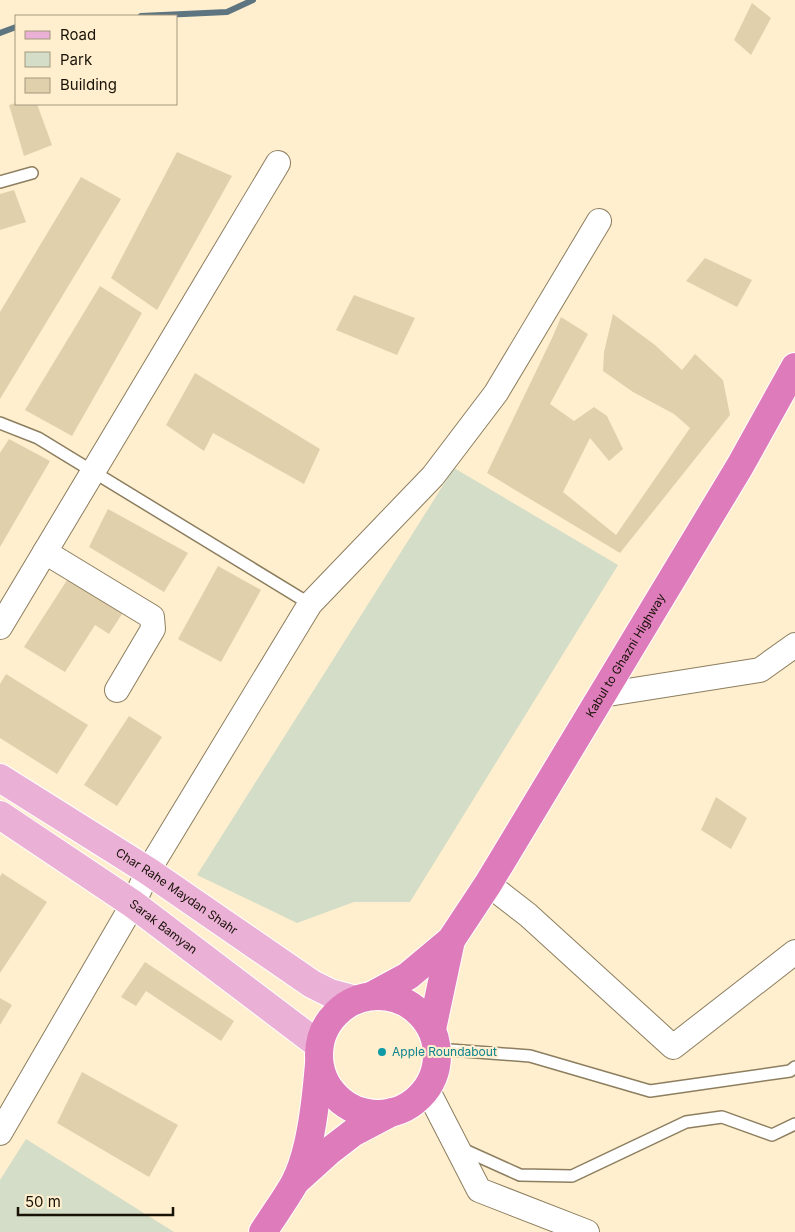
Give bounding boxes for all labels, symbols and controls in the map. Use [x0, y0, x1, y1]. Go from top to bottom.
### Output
legend [15, 15, 178, 105]
text: Road [60, 25, 96, 44]
text: Park [60, 50, 93, 69]
text: Building [60, 75, 117, 94]
street label: Kabul to Ghazni Highway [582, 590, 669, 720]
street label: Char Rahe Maydan Shahr [113, 845, 241, 938]
street label: Sarak Bamyan [127, 896, 200, 957]
place label: Apple Roundabout [392, 1044, 497, 1059]
marker: Apple Roundabout [376, 1046, 388, 1058]
scale bar [18, 1184, 172, 1216]
text: 50 m [25, 1192, 61, 1211]

